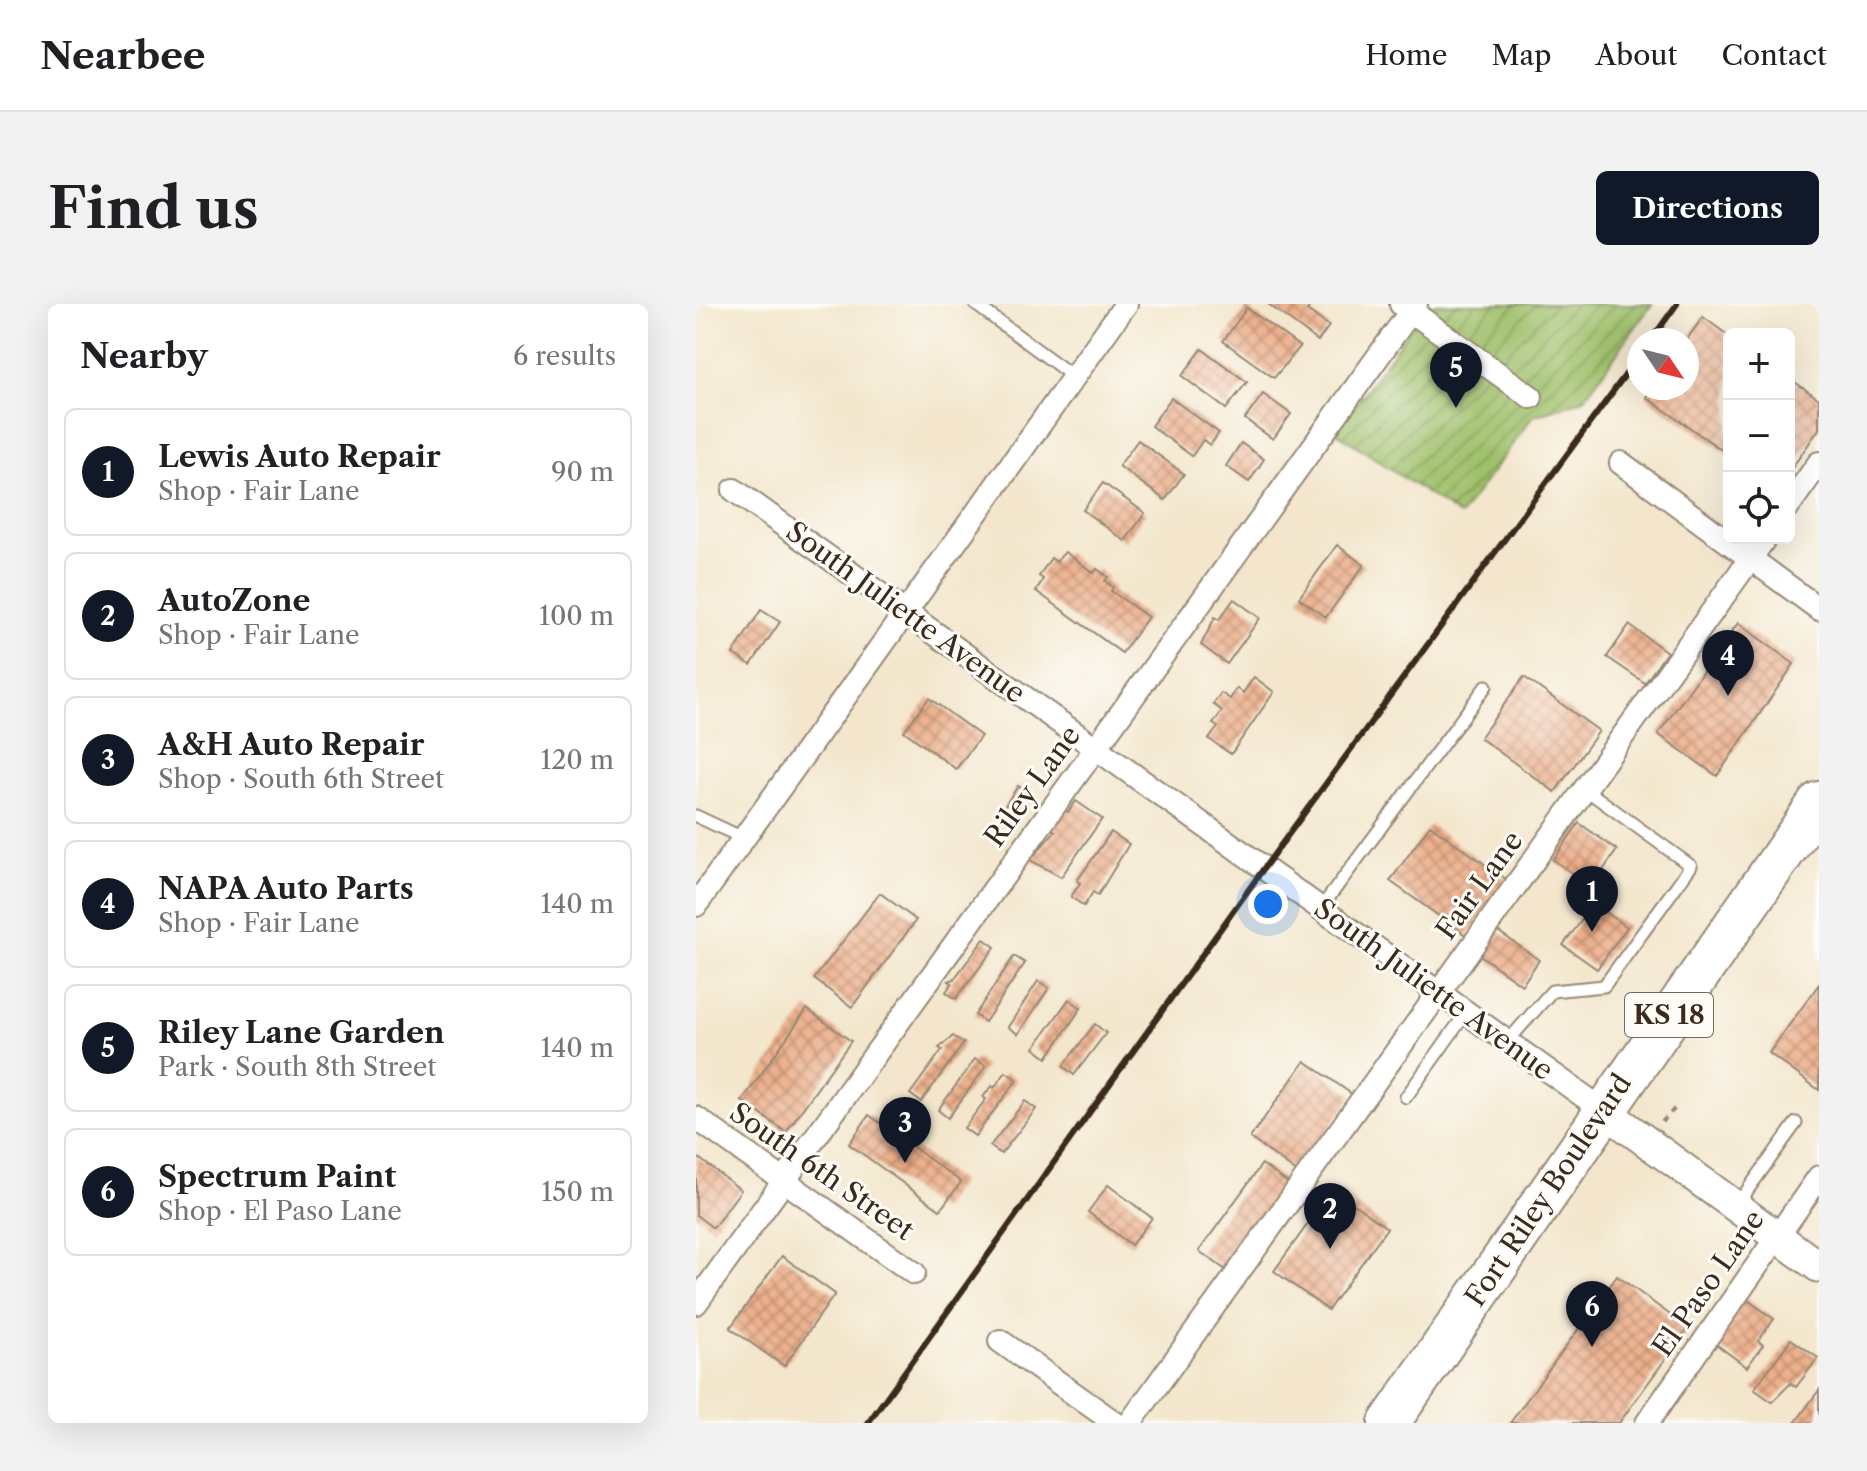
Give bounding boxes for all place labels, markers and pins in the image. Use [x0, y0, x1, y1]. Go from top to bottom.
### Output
pin: 5 [1430, 342, 1482, 408]
pin: 4 [1702, 630, 1754, 696]
pin: 1 [1566, 866, 1618, 932]
pin: 3 [879, 1097, 931, 1163]
pin: 2 [1304, 1183, 1356, 1249]
pin: 6 [1566, 1281, 1618, 1347]

